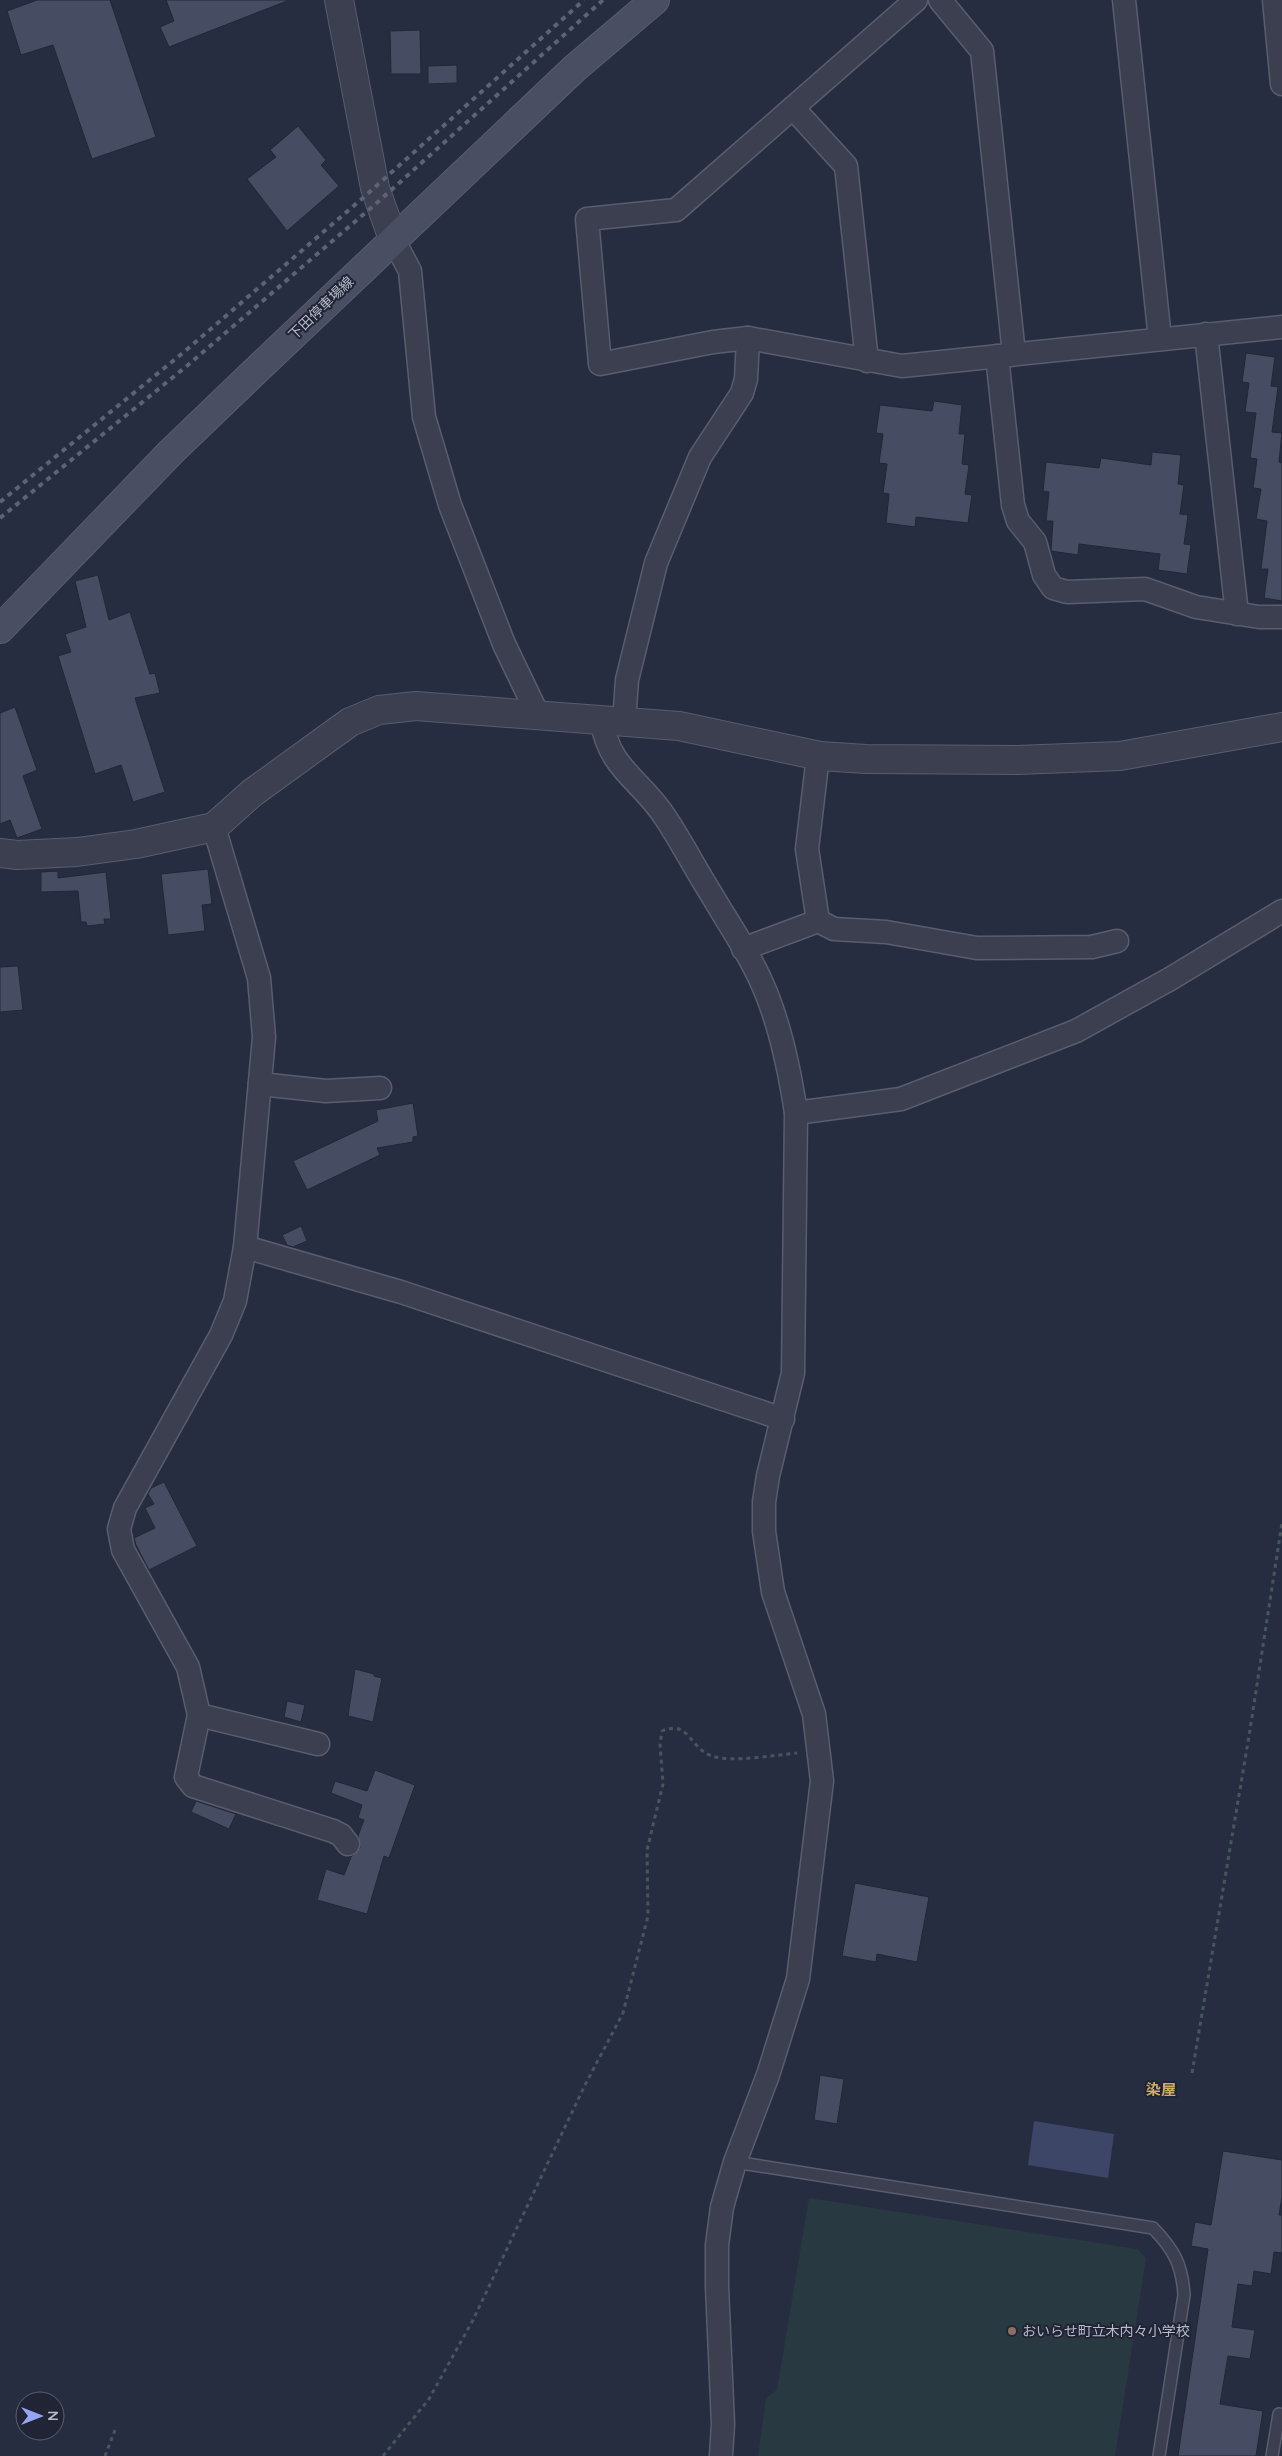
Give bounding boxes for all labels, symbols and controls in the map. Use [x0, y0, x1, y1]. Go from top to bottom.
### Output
street label: 下田停車場線 [285, 272, 357, 344]
district label: 染屋 [1146, 2080, 1176, 2099]
place label: おいらせ町立木内々小学校 [1022, 2322, 1190, 2340]
marker: おいらせ町立木内々小学校 [1006, 2325, 1018, 2337]
north arrow [15, 2391, 65, 2441]
text: N [44, 2411, 62, 2421]

